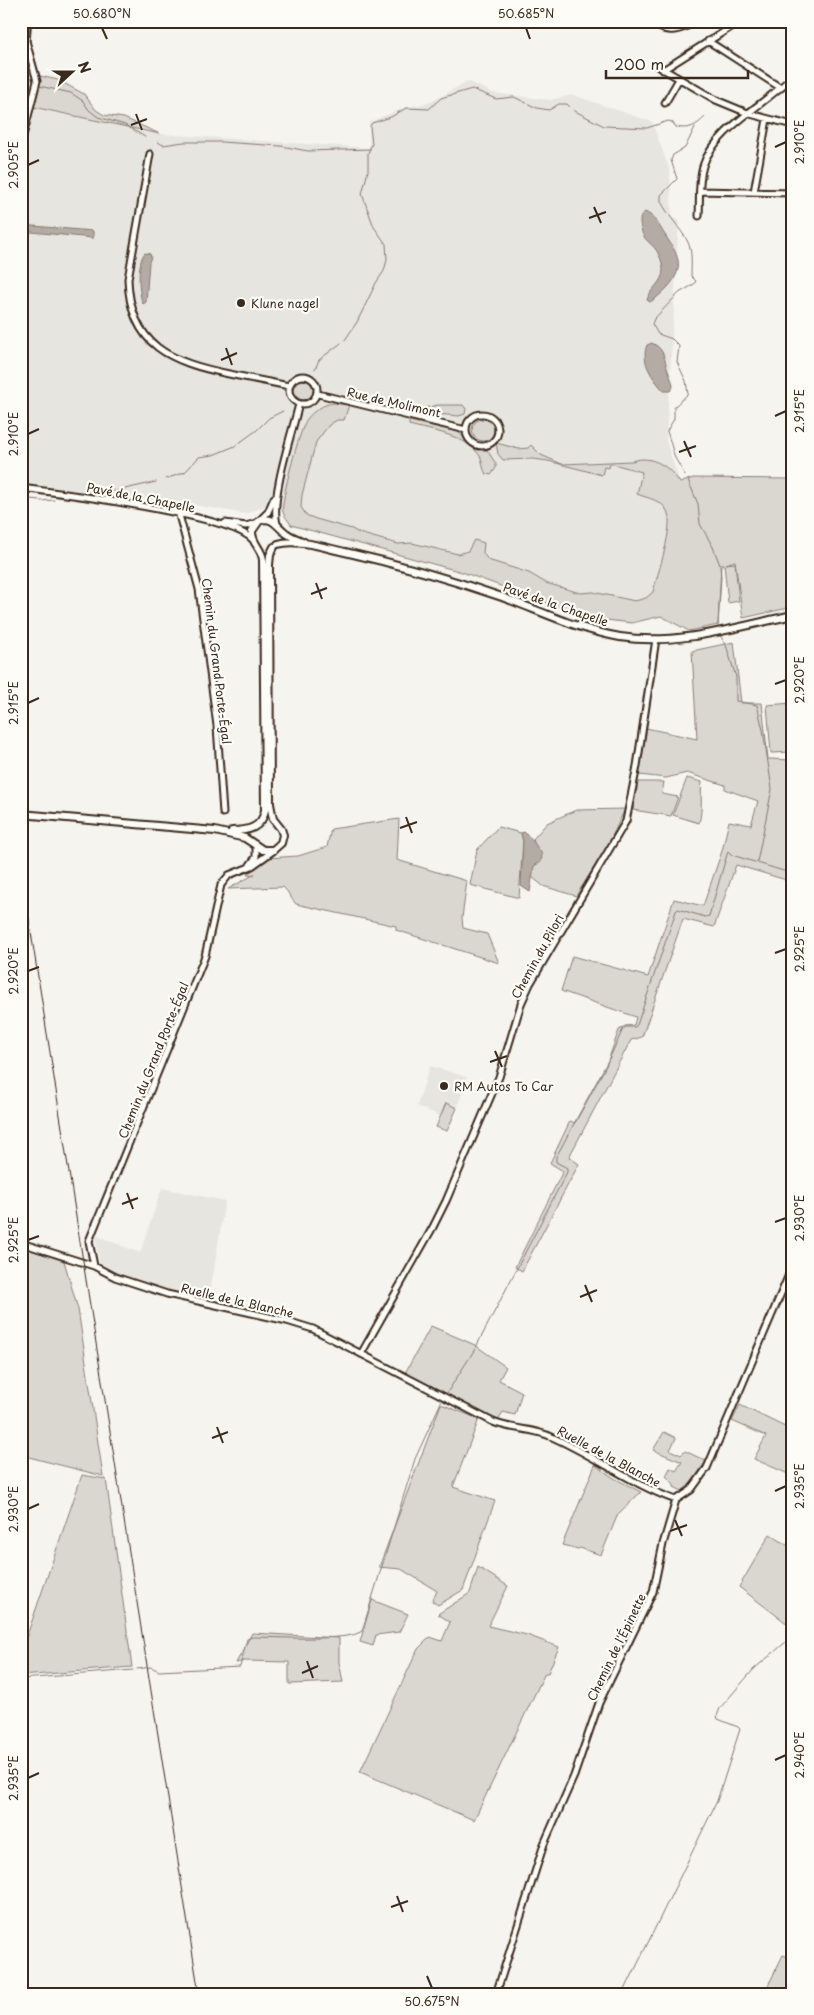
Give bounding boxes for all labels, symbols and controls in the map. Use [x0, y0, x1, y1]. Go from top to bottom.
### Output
text: 50.680°N [73, 4, 131, 22]
text: 50.685°N [498, 4, 554, 22]
north arrow [48, 48, 98, 98]
scale bar [606, 48, 749, 80]
text: 200 m [614, 52, 664, 75]
text: N [73, 58, 96, 76]
text: 2.910°E [790, 120, 808, 164]
text: 2.905°E [4, 141, 22, 189]
place label: Klune nagel [251, 294, 319, 312]
marker: Klune nagel [235, 297, 247, 309]
street label: Rue de Molimont [345, 382, 443, 422]
text: 2.915°E [790, 389, 808, 433]
text: 2.910°E [4, 412, 22, 456]
street label: Pavé de la Chapelle [85, 478, 197, 516]
street label: Chemin du Grand Porte-Égal [198, 577, 236, 745]
street label: Pavé de la Chapelle [501, 578, 612, 631]
text: 2.920°E [790, 656, 808, 704]
text: 2.915°E [4, 681, 22, 725]
street label: Chemin du Pilori [506, 910, 568, 1002]
text: 2.925°E [790, 926, 808, 972]
text: 2.920°E [4, 947, 22, 995]
street label: Chemin du Grand Porte-Égal [113, 979, 193, 1141]
place label: RM Autos To Car [454, 1077, 554, 1095]
marker: RM Autos To Car [438, 1080, 450, 1092]
text: 2.930°E [790, 1195, 808, 1241]
text: 2.925°E [4, 1217, 22, 1263]
street label: Ruelle de la Blanche [179, 1278, 295, 1322]
street label: Ruelle de la Blanche [554, 1421, 664, 1491]
text: 2.935°E [790, 1463, 808, 1509]
text: 2.930°E [4, 1486, 22, 1532]
street label: Chemin de l'Épinette [582, 1590, 650, 1704]
text: 2.940°E [790, 1731, 808, 1779]
text: 2.935°E [4, 1755, 22, 1801]
text: 50.675°N [404, 1992, 460, 2010]

